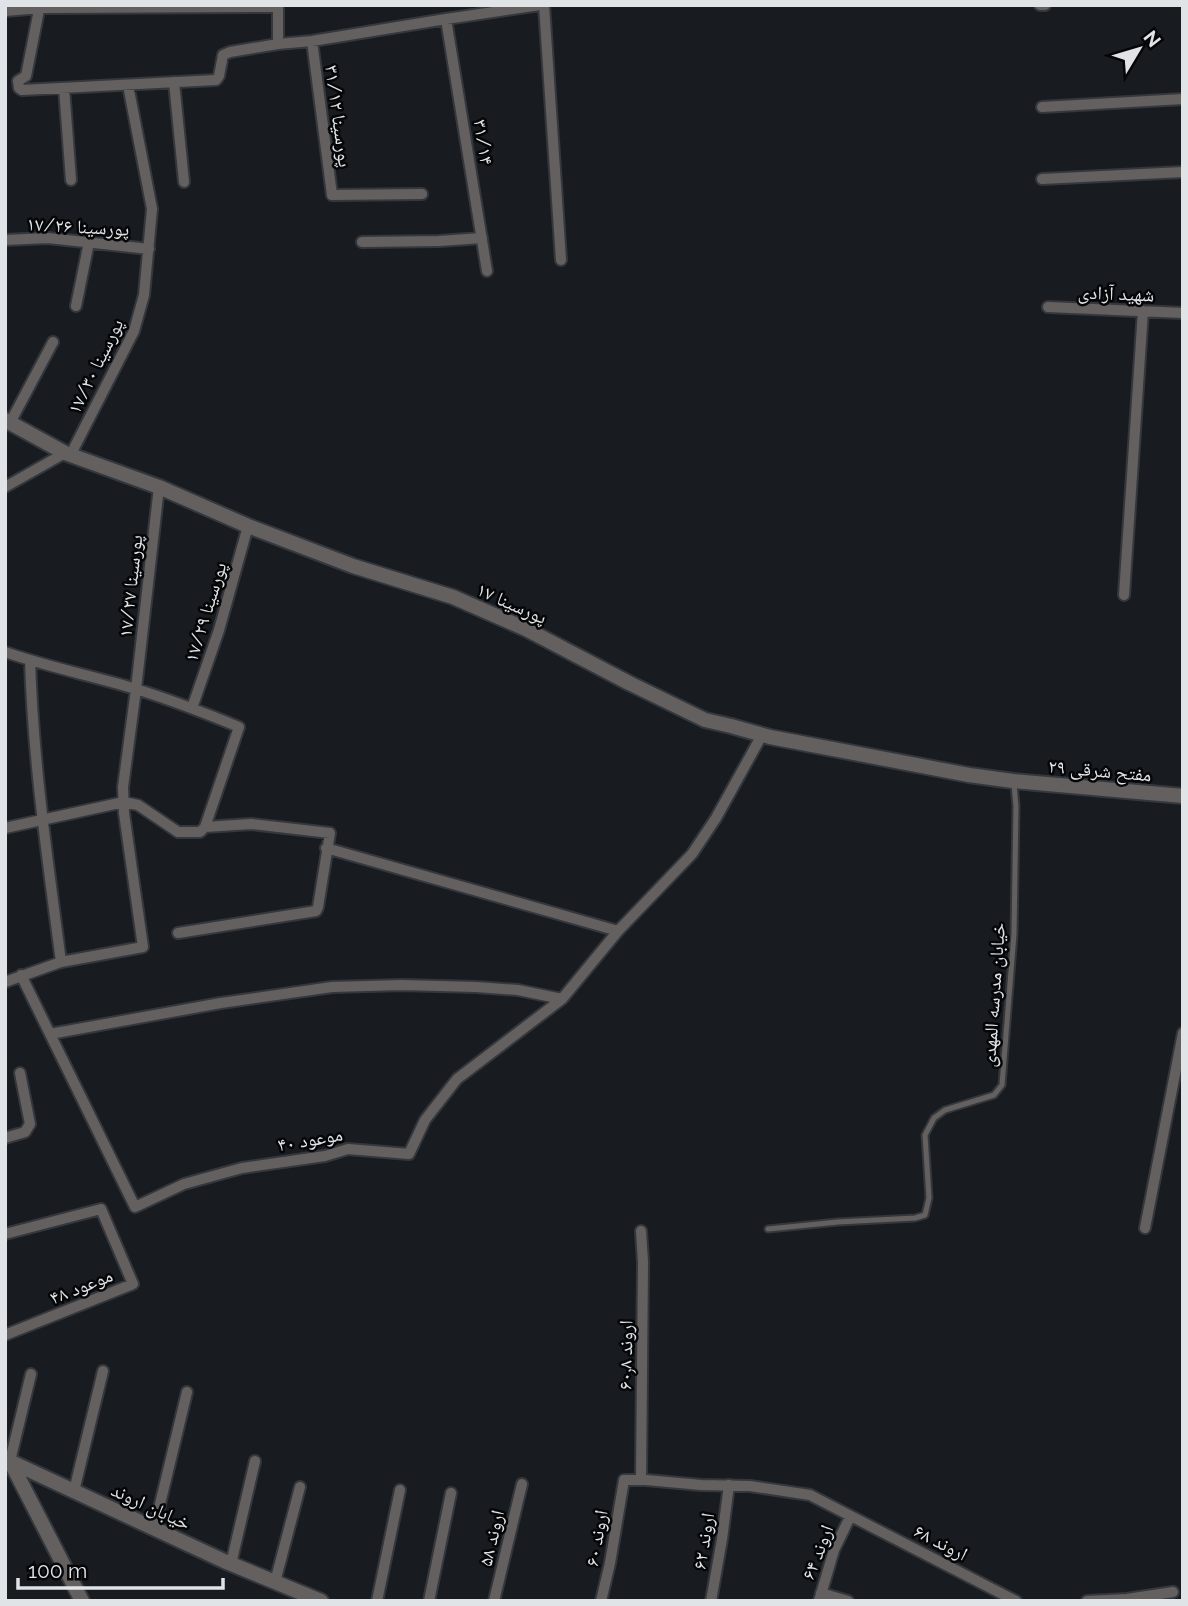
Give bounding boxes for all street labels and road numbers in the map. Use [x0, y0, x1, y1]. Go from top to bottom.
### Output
street label: پورسینا ۳۱/۱۲ [320, 64, 357, 169]
street label: ۳۱/۱۴ [470, 118, 498, 166]
street label: پورسینا ۱۷/۲۶ [26, 212, 130, 241]
street label: شهید آزادی [1077, 281, 1155, 306]
street label: پورسینا ۱۷/۳۰ [63, 315, 128, 418]
street label: پورسینا ۱۷/۲۷ [114, 534, 147, 638]
street label: پورسینا ۱۷/۲۹ [179, 560, 232, 665]
street label: پورسینا ۱۷ [473, 578, 550, 629]
street label: مفتح شرقی ۲۹ [1047, 755, 1153, 787]
street label: خیابان مدرسه المهدی [977, 922, 1010, 1068]
street label: موعود ۴۰ [276, 1122, 344, 1157]
street label: موعود ۴۸ [46, 1263, 116, 1309]
street label: اروند ۶۰٫۸ [613, 1320, 638, 1390]
street label: خیابان اروند [108, 1478, 194, 1535]
street label: اروند ۵۸ [474, 1508, 509, 1568]
street label: اروند ۶۰ [580, 1508, 613, 1568]
street label: اروند ۶۲ [688, 1511, 719, 1571]
street label: اروند ۶۸ [910, 1519, 971, 1566]
street label: اروند ۶۴ [797, 1522, 838, 1583]

